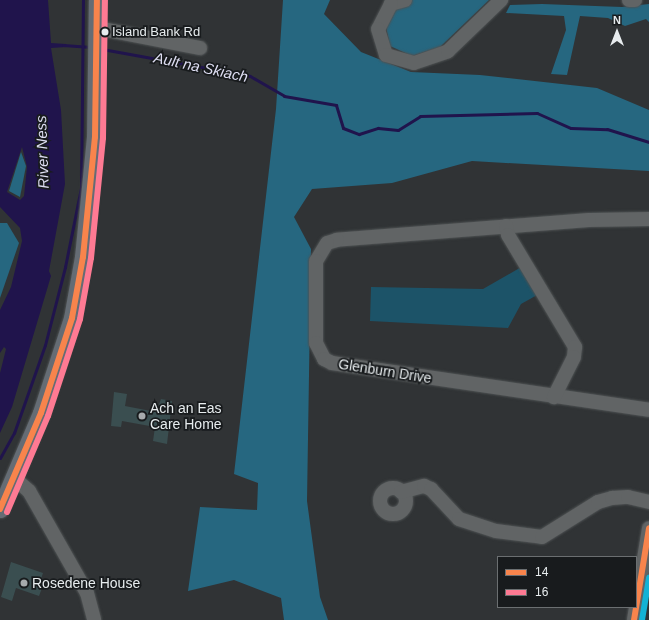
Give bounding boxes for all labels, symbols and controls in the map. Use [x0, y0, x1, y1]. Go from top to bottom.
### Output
north arrow [597, 12, 637, 52]
text: N [613, 14, 621, 26]
place label: Island Bank Rd [112, 24, 200, 40]
marker: Island Bank Rd [100, 27, 110, 37]
water label: Ault na Skiach [152, 48, 250, 86]
water label: River Ness [32, 115, 52, 189]
street label: Glenburn Drive [337, 355, 433, 387]
place label: Ach an Eas Care Home [150, 400, 222, 432]
marker: Ach an Eas Care Home [137, 411, 147, 421]
legend [497, 556, 637, 608]
text: 14 [535, 565, 548, 579]
place label: Rosedene House [32, 575, 140, 591]
marker: Rosedene House [19, 578, 29, 588]
text: 16 [535, 585, 548, 599]

